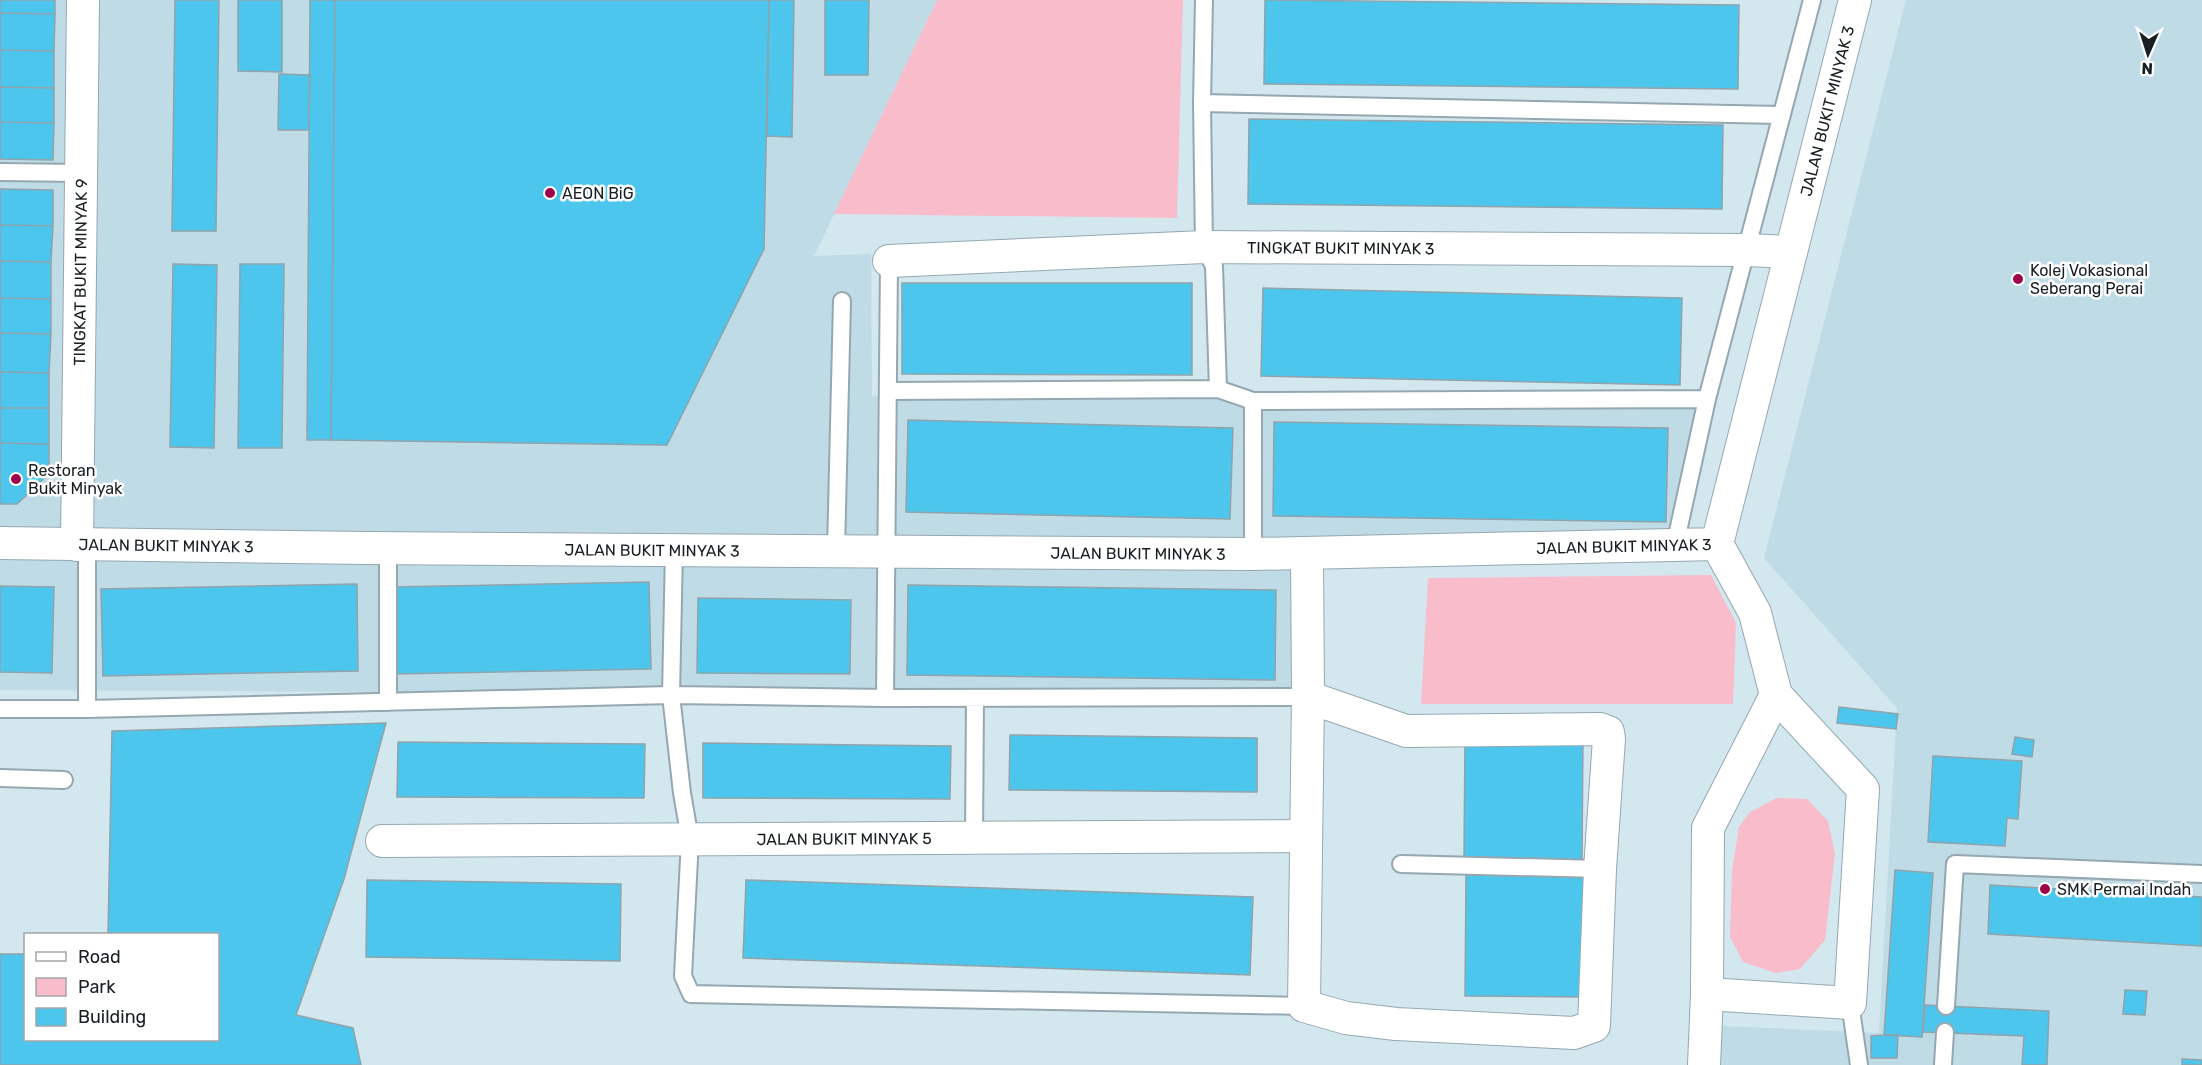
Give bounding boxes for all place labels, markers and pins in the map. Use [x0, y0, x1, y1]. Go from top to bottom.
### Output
place label: AEON BiG [562, 184, 634, 203]
marker: AEON BiG [543, 186, 557, 200]
place label: Kolej Vokasional Seberang Perai [2030, 261, 2148, 298]
marker: Kolej Vokasional Seberang Perai [2011, 272, 2025, 286]
place label: Restoran Bukit Minyak [28, 461, 123, 498]
marker: Restoran Bukit Minyak [9, 472, 23, 486]
place label: SMK Permai Indah [2057, 880, 2191, 899]
marker: SMK Permai Indah [2038, 882, 2052, 896]

